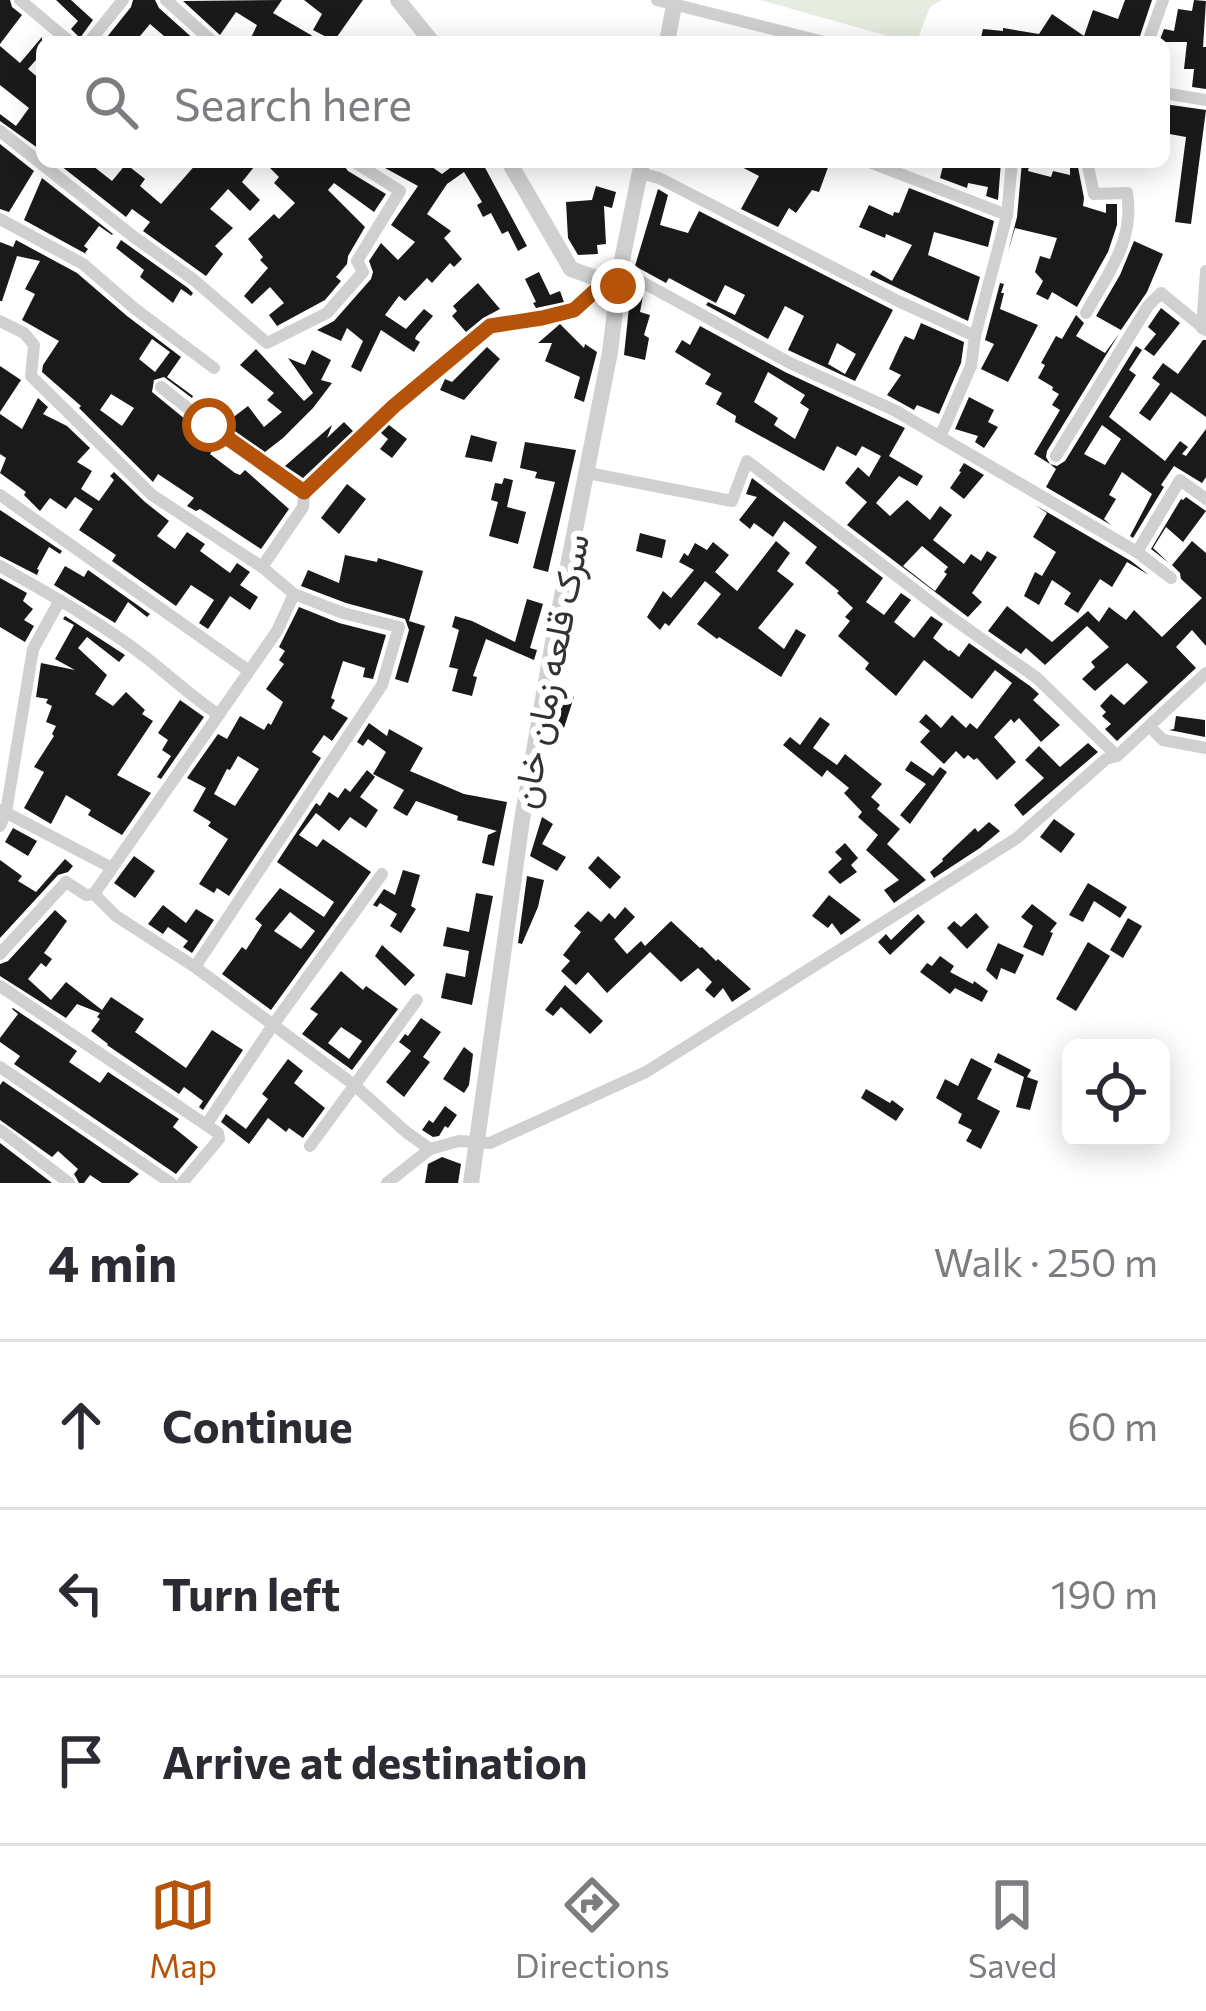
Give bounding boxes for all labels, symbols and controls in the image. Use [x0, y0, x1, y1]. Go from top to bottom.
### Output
search box [36, 36, 1170, 168]
icon: search [78, 69, 144, 135]
text: Search here [174, 75, 412, 130]
route end [591, 259, 645, 313]
route start [182, 398, 236, 452]
street label: سرک قلعه زمان خان [500, 530, 599, 812]
map controls [1062, 1039, 1170, 1147]
button: locate [1062, 1039, 1170, 1147]
text: 4 min [48, 1230, 177, 1293]
text: Walk · 250 m [934, 1237, 1158, 1285]
icon: ahead [48, 1392, 114, 1458]
text: Continue [162, 1397, 353, 1452]
text: 60 m [1067, 1401, 1158, 1449]
icon: left [48, 1560, 114, 1626]
text: Turn left [162, 1565, 340, 1620]
text: 190 m [1051, 1569, 1158, 1617]
icon: arrive [48, 1728, 114, 1794]
text: Arrive at destination [162, 1733, 588, 1788]
tab: Map [149, 1872, 217, 1985]
tab: Directions [515, 1872, 670, 1985]
tab: Saved [968, 1872, 1057, 1985]

